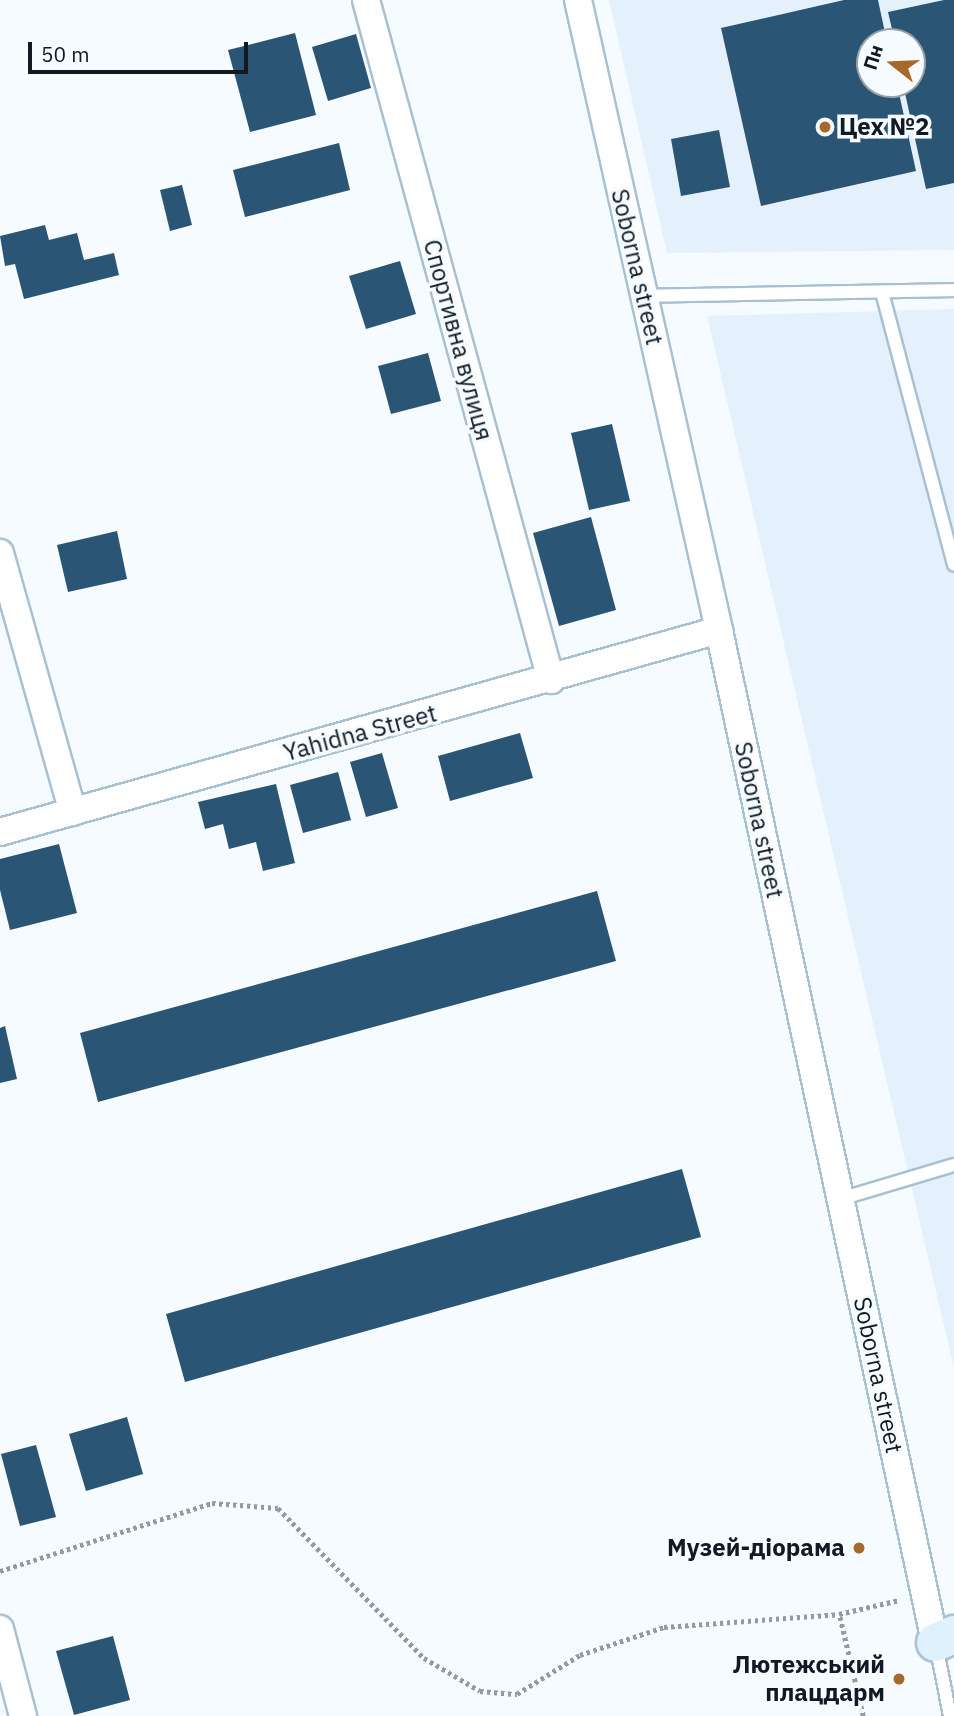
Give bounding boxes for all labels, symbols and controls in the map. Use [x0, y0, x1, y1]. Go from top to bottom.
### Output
scale bar [32, 28, 252, 72]
north arrow [856, 28, 926, 98]
text: 50 m [41, 40, 90, 68]
text: Пн [858, 41, 888, 73]
place label: Цех №2 [839, 113, 929, 141]
marker: Цех №2 [817, 119, 833, 135]
street label: Soborna street [605, 186, 669, 348]
street label: Спортивна вулиця [417, 236, 499, 444]
street label: Yahidna Street [280, 699, 440, 767]
street label: Soborna street [728, 739, 790, 901]
street label: Soborna street [847, 1294, 909, 1456]
place label: Музей-діорама [667, 1534, 845, 1562]
marker: Музей-діорама [851, 1540, 867, 1556]
place label: Лютежський плацдарм [733, 1651, 885, 1707]
marker: Лютежський плацдарм [891, 1671, 907, 1687]

